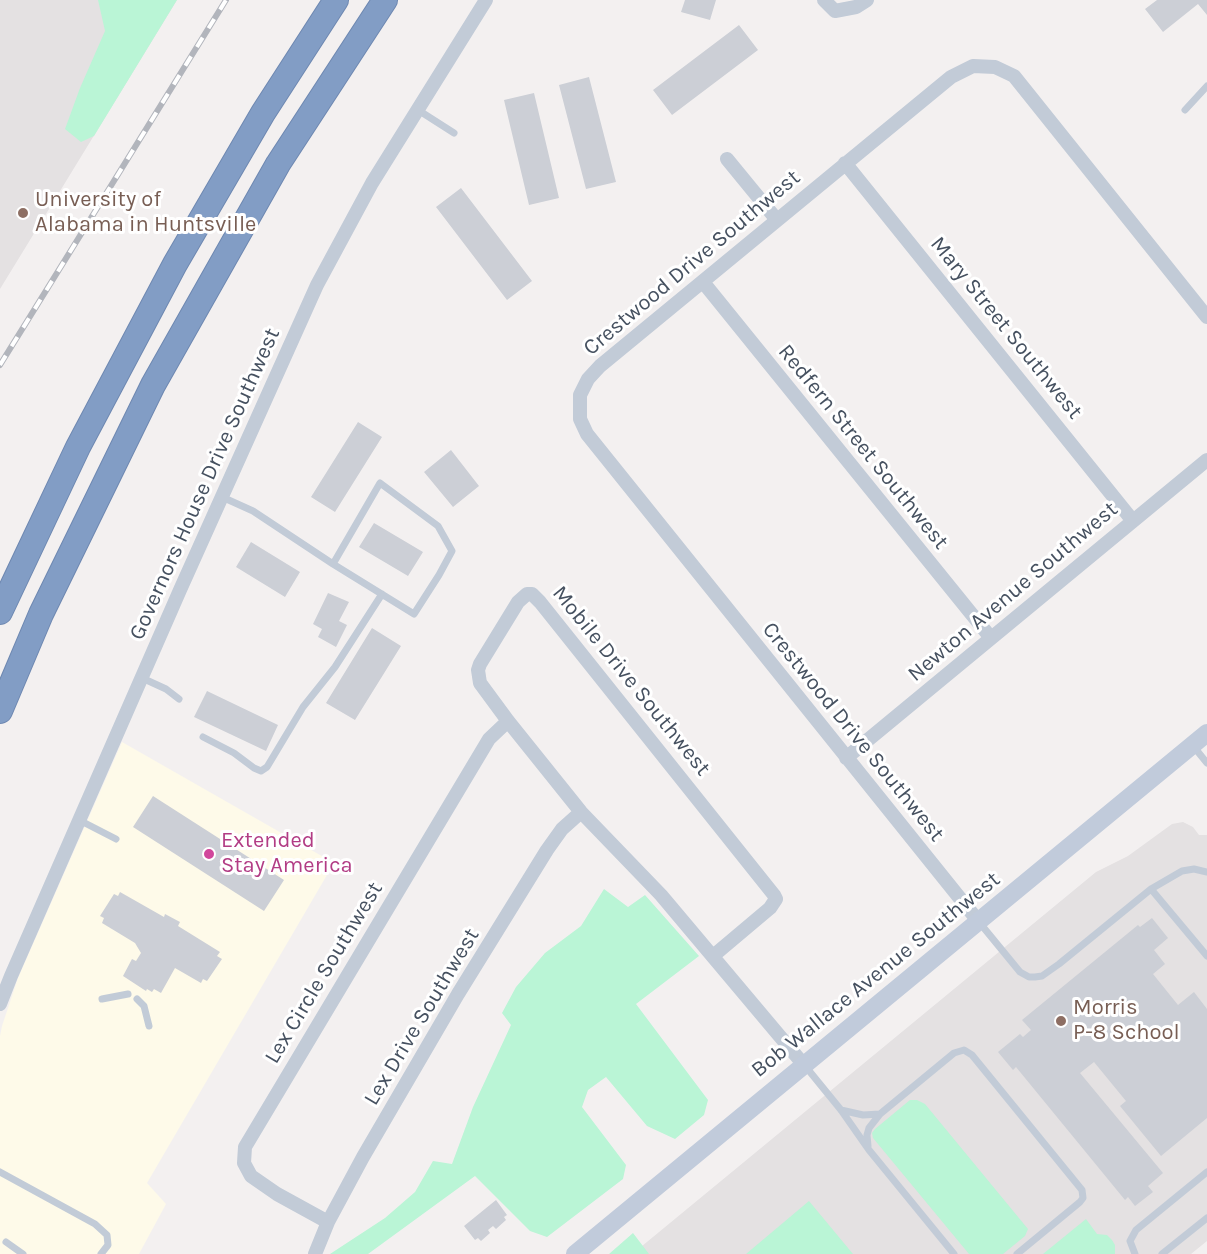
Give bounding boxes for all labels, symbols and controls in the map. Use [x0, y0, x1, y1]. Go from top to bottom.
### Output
street label: Crestwood Drive Southwest [578, 165, 806, 361]
place label: University of Alabama in Huntsville [35, 187, 256, 238]
marker: University of Alabama in Huntsville [16, 206, 30, 220]
street label: Mary Street Southwest [924, 231, 1088, 425]
street label: Governors House Drive Southwest [124, 324, 286, 644]
street label: Redfern Street Southwest [772, 339, 954, 555]
street label: Newton Avenue Southwest [903, 496, 1123, 688]
street label: Mobile Drive Southwest [546, 581, 716, 781]
street label: Crestwood Drive Southwest [756, 617, 950, 847]
place label: Extended Stay America [221, 828, 353, 879]
marker: Extended Stay America [202, 847, 216, 861]
street label: Bob Wallace Avenue Southwest [746, 866, 1006, 1084]
street label: Lex Circle Southwest [259, 877, 389, 1069]
street label: Lex Drive Southwest [359, 924, 485, 1110]
place label: Morris P-8 School [1073, 995, 1180, 1046]
marker: Morris P-8 School [1054, 1014, 1068, 1028]

